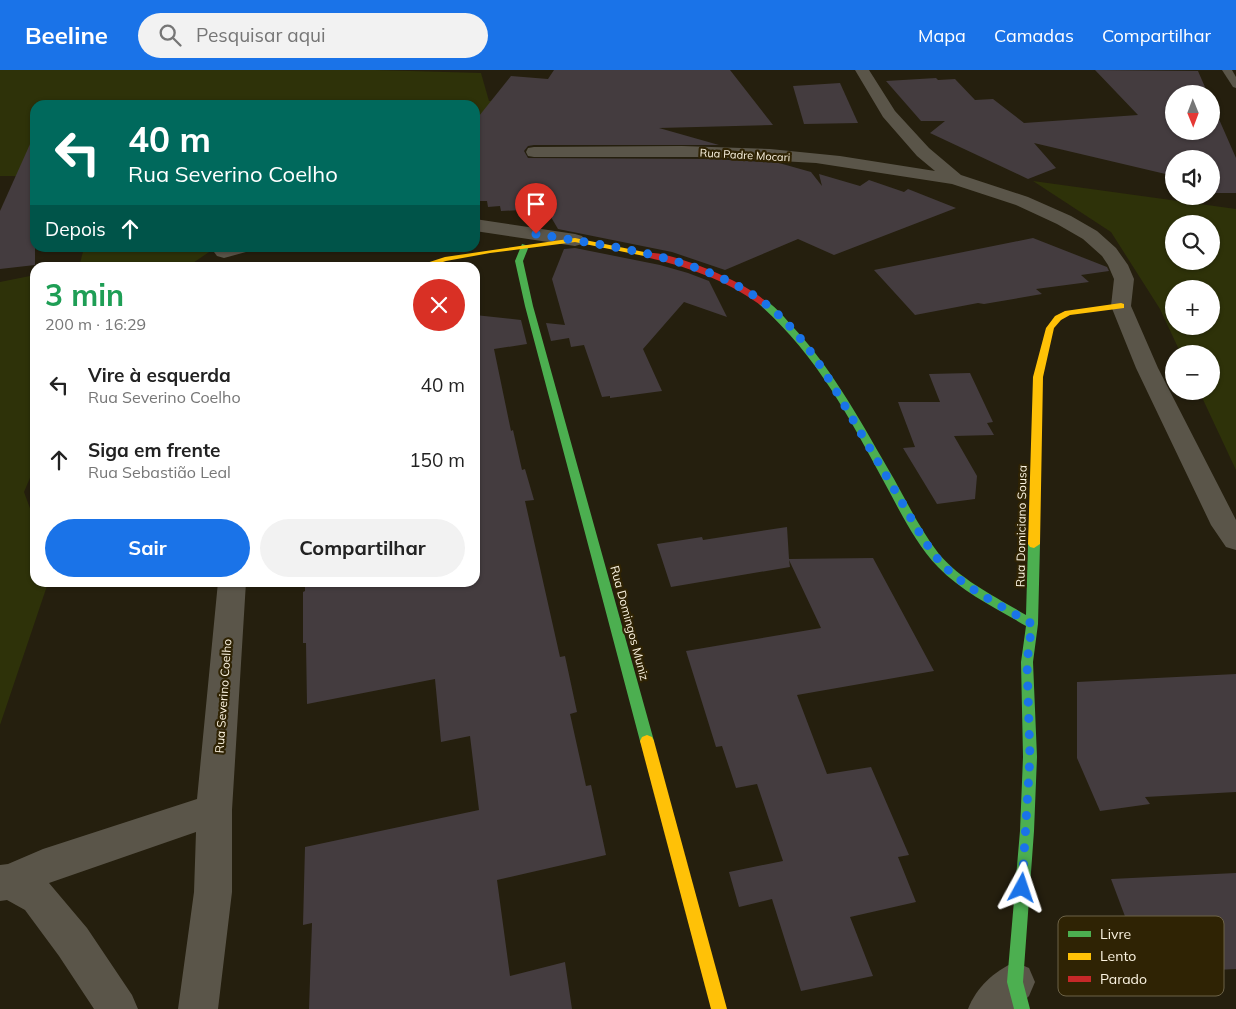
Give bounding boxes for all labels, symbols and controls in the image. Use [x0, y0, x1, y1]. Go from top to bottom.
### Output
search box [138, 13, 488, 58]
text: Beeline [25, 20, 108, 50]
icon: search [156, 21, 184, 49]
text: Pesquisar aqui [196, 23, 326, 47]
text: Mapa [918, 24, 966, 47]
text: Camadas [994, 24, 1074, 47]
text: Compartilhar [1102, 24, 1211, 47]
north arrow [1165, 85, 1220, 140]
map controls [1165, 85, 1220, 400]
text: 40 m [128, 117, 211, 161]
icon: left [45, 120, 110, 185]
street label: Rua Padre Mocari [699, 146, 791, 164]
button: sound [1165, 150, 1220, 205]
text: Rua Severino Coelho [128, 160, 338, 188]
pin [515, 183, 557, 234]
icon: arrive [522, 190, 550, 218]
icon: ahead [116, 215, 144, 243]
button: search [1165, 215, 1220, 270]
text: Depois [45, 217, 106, 241]
text: 3 min [45, 276, 124, 314]
button: close [413, 279, 465, 331]
button: + [1165, 280, 1220, 335]
text: 200 m · 16:29 [45, 314, 146, 334]
button: − [1165, 345, 1220, 400]
text: Vire à esquerda [88, 363, 231, 387]
icon: left [45, 371, 73, 399]
text: 40 m [421, 373, 465, 397]
text: Rua Severino Coelho [88, 387, 241, 407]
text: Siga em frente [88, 438, 220, 462]
icon: ahead [45, 446, 73, 474]
text: 150 m [409, 448, 465, 472]
text: Rua Sebastião Leal [88, 462, 231, 482]
street label: Rua Domiciano Sousa [1012, 465, 1030, 587]
button: Sair [45, 519, 250, 577]
button: Compartilhar [260, 519, 465, 577]
street label: Rua Domingos Muniz [607, 564, 653, 682]
street label: Rua Severino Coelho [212, 638, 234, 754]
position arrow [995, 861, 1047, 913]
legend [1058, 916, 1224, 996]
text: Livre [1100, 925, 1131, 943]
text: Lento [1100, 947, 1136, 965]
text: Parado [1100, 970, 1147, 988]

